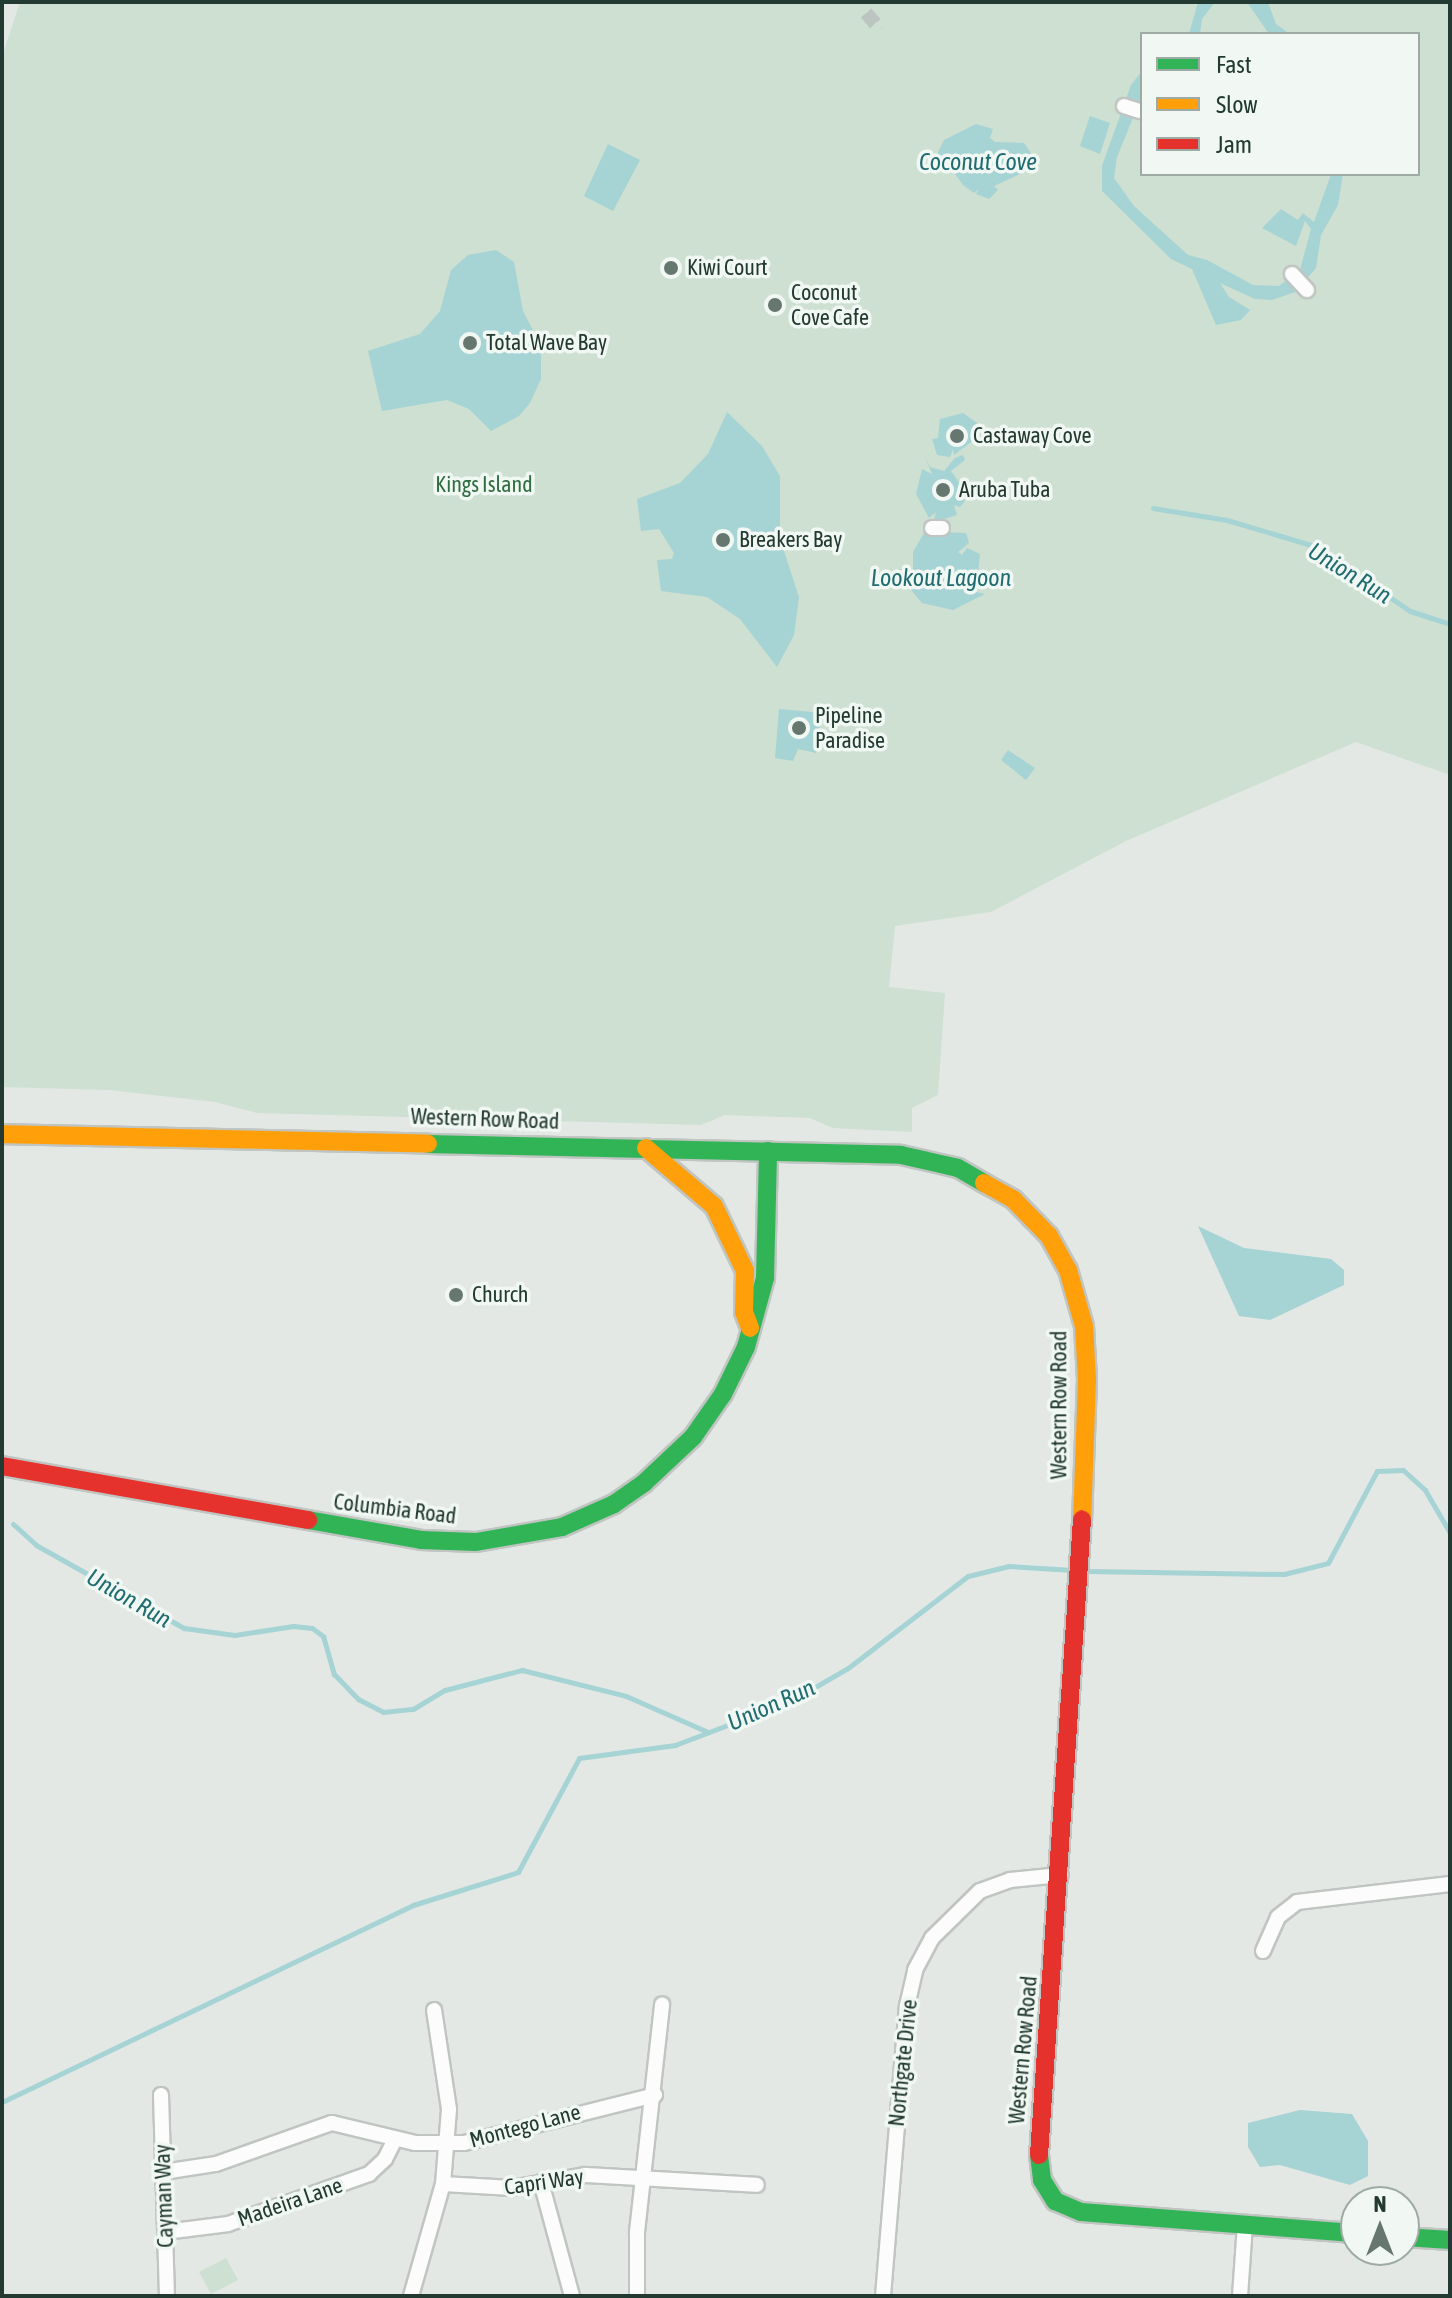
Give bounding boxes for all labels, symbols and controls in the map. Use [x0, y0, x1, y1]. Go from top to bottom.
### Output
legend [1140, 32, 1420, 176]
text: Fast [1216, 51, 1252, 78]
text: Slow [1216, 91, 1258, 118]
text: Jam [1216, 131, 1252, 158]
water label: Coconut Cove [919, 148, 1037, 176]
place label: Kiwi Court [687, 255, 768, 281]
marker: Kiwi Court [662, 259, 680, 277]
place label: Coconut Cove Cafe [791, 279, 869, 330]
marker: Coconut Cove Cafe [766, 296, 784, 314]
place label: Total Wave Bay [486, 330, 607, 356]
marker: Total Wave Bay [461, 334, 479, 352]
place label: Castaway Cove [973, 423, 1092, 449]
marker: Castaway Cove [948, 427, 966, 445]
park label: Kings Island [435, 472, 533, 498]
place label: Aruba Tuba [959, 477, 1050, 503]
marker: Aruba Tuba [934, 481, 952, 499]
place label: Breakers Bay [739, 527, 842, 553]
marker: Breakers Bay [714, 531, 732, 549]
water label: Union Run [1303, 536, 1397, 610]
water label: Lookout Lagoon [871, 564, 1011, 592]
place label: Pipeline Paradise [815, 702, 885, 754]
marker: Pipeline Paradise [790, 719, 808, 737]
street label: Western Row Road [410, 1103, 560, 1135]
place label: Church [472, 1282, 528, 1308]
marker: Church [447, 1286, 465, 1304]
street label: Western Row Road [1046, 1331, 1072, 1479]
street label: Columbia Road [332, 1488, 458, 1530]
water label: Union Run [82, 1562, 176, 1634]
water label: Union Run [723, 1673, 819, 1737]
street label: Western Row Road [1003, 1975, 1043, 2125]
street label: Northgate Drive [883, 1998, 923, 2128]
street label: Montego Lane [467, 2099, 583, 2153]
street label: Cayman Way [149, 2144, 179, 2248]
street label: Capri Way [503, 2163, 585, 2201]
street label: Madeira Lane [234, 2172, 346, 2232]
north arrow [1340, 2186, 1420, 2266]
text: N [1374, 2191, 1386, 2217]

